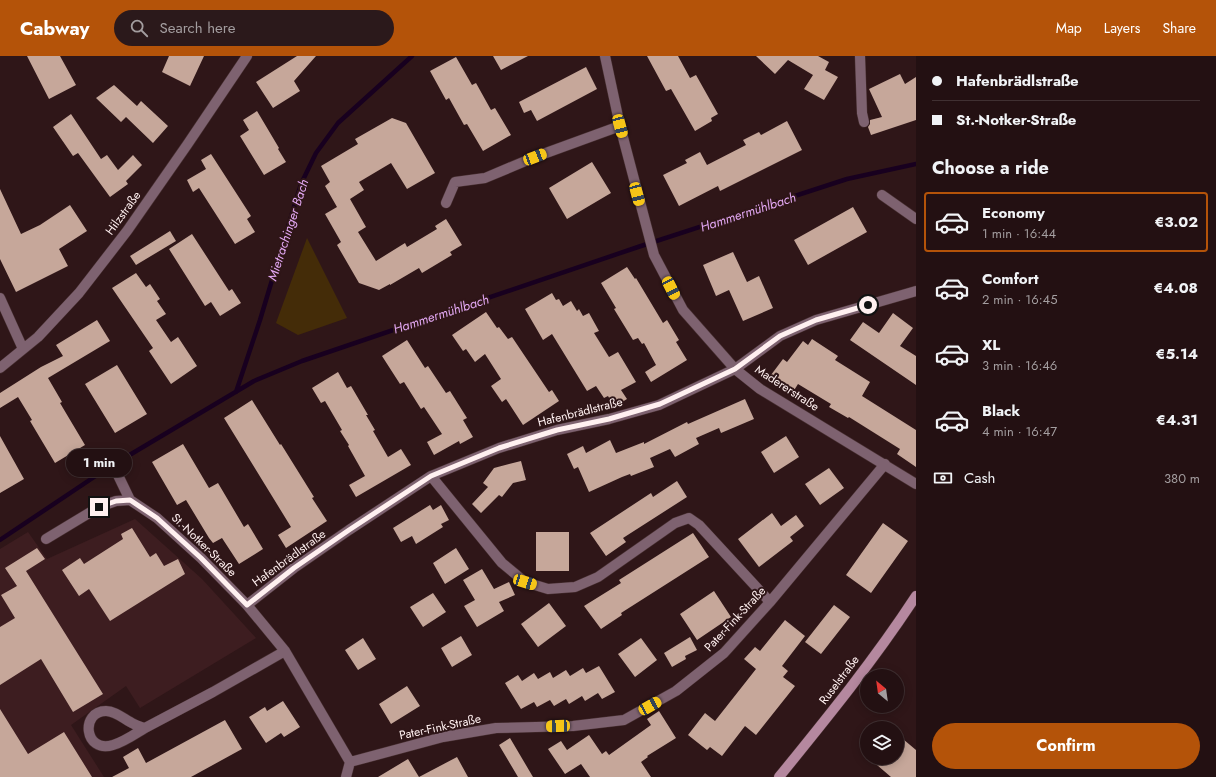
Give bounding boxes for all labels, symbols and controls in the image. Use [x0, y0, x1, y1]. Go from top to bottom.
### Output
search box [114, 10, 394, 46]
text: Cabway [20, 15, 90, 42]
icon: search [128, 17, 150, 39]
text: Search here [160, 17, 235, 39]
text: Map [1056, 18, 1082, 38]
text: Layers [1104, 18, 1140, 38]
text: Share [1162, 18, 1196, 38]
text: Hafenbrädlstraße [956, 70, 1079, 92]
text: St.-Notker-Straße [956, 109, 1076, 131]
car [611, 113, 629, 139]
car [522, 147, 548, 167]
text: Choose a ride [932, 155, 1049, 181]
water label: Mietrachinger Bach [263, 176, 314, 283]
car [628, 181, 646, 207]
street label: Hilzstraße [101, 187, 145, 239]
water label: Hammermühlbach [698, 187, 799, 236]
text: Economy [982, 202, 1045, 224]
icon: car [934, 204, 970, 240]
text: €3.02 [1154, 211, 1198, 233]
text: 1 min · 16:44 [982, 224, 1056, 243]
text: Comfort [982, 268, 1039, 290]
icon: car [934, 270, 970, 306]
car [660, 275, 682, 301]
text: €4.08 [1154, 277, 1198, 299]
water label: Hammermühlbach [391, 289, 492, 338]
text: 2 min · 16:45 [982, 290, 1058, 309]
route start [859, 296, 877, 314]
text: XL [982, 334, 1000, 356]
icon: car [934, 336, 970, 372]
text: €5.14 [1156, 343, 1198, 365]
text: 3 min · 16:46 [982, 356, 1057, 375]
street label: Madererstraße [751, 360, 823, 416]
street label: Hafenbrädlstraße [536, 393, 624, 431]
text: Black [982, 400, 1020, 422]
icon: car [934, 402, 970, 438]
text: €4.31 [1156, 409, 1198, 431]
text: 4 min · 16:47 [982, 422, 1057, 441]
callout: 1 min [66, 449, 132, 477]
text: 1 min [83, 453, 115, 472]
icon: cash [932, 467, 954, 489]
text: Cash [964, 467, 995, 489]
text: 380 m [1164, 469, 1200, 488]
route end [90, 498, 108, 516]
street label: St.-Notker-Straße [167, 509, 241, 581]
street label: Hafenbrädlstraße [248, 525, 330, 591]
car [512, 573, 538, 591]
street label: Pater-Fink-Straße [700, 582, 770, 656]
street label: Ruselstraße [815, 652, 863, 708]
north arrow [860, 669, 904, 713]
map controls [860, 669, 904, 765]
car [637, 695, 663, 717]
street label: Pater-Fink-Straße [397, 710, 483, 744]
car [546, 720, 570, 732]
button: layers [860, 721, 904, 765]
button: Confirm [932, 723, 1200, 769]

